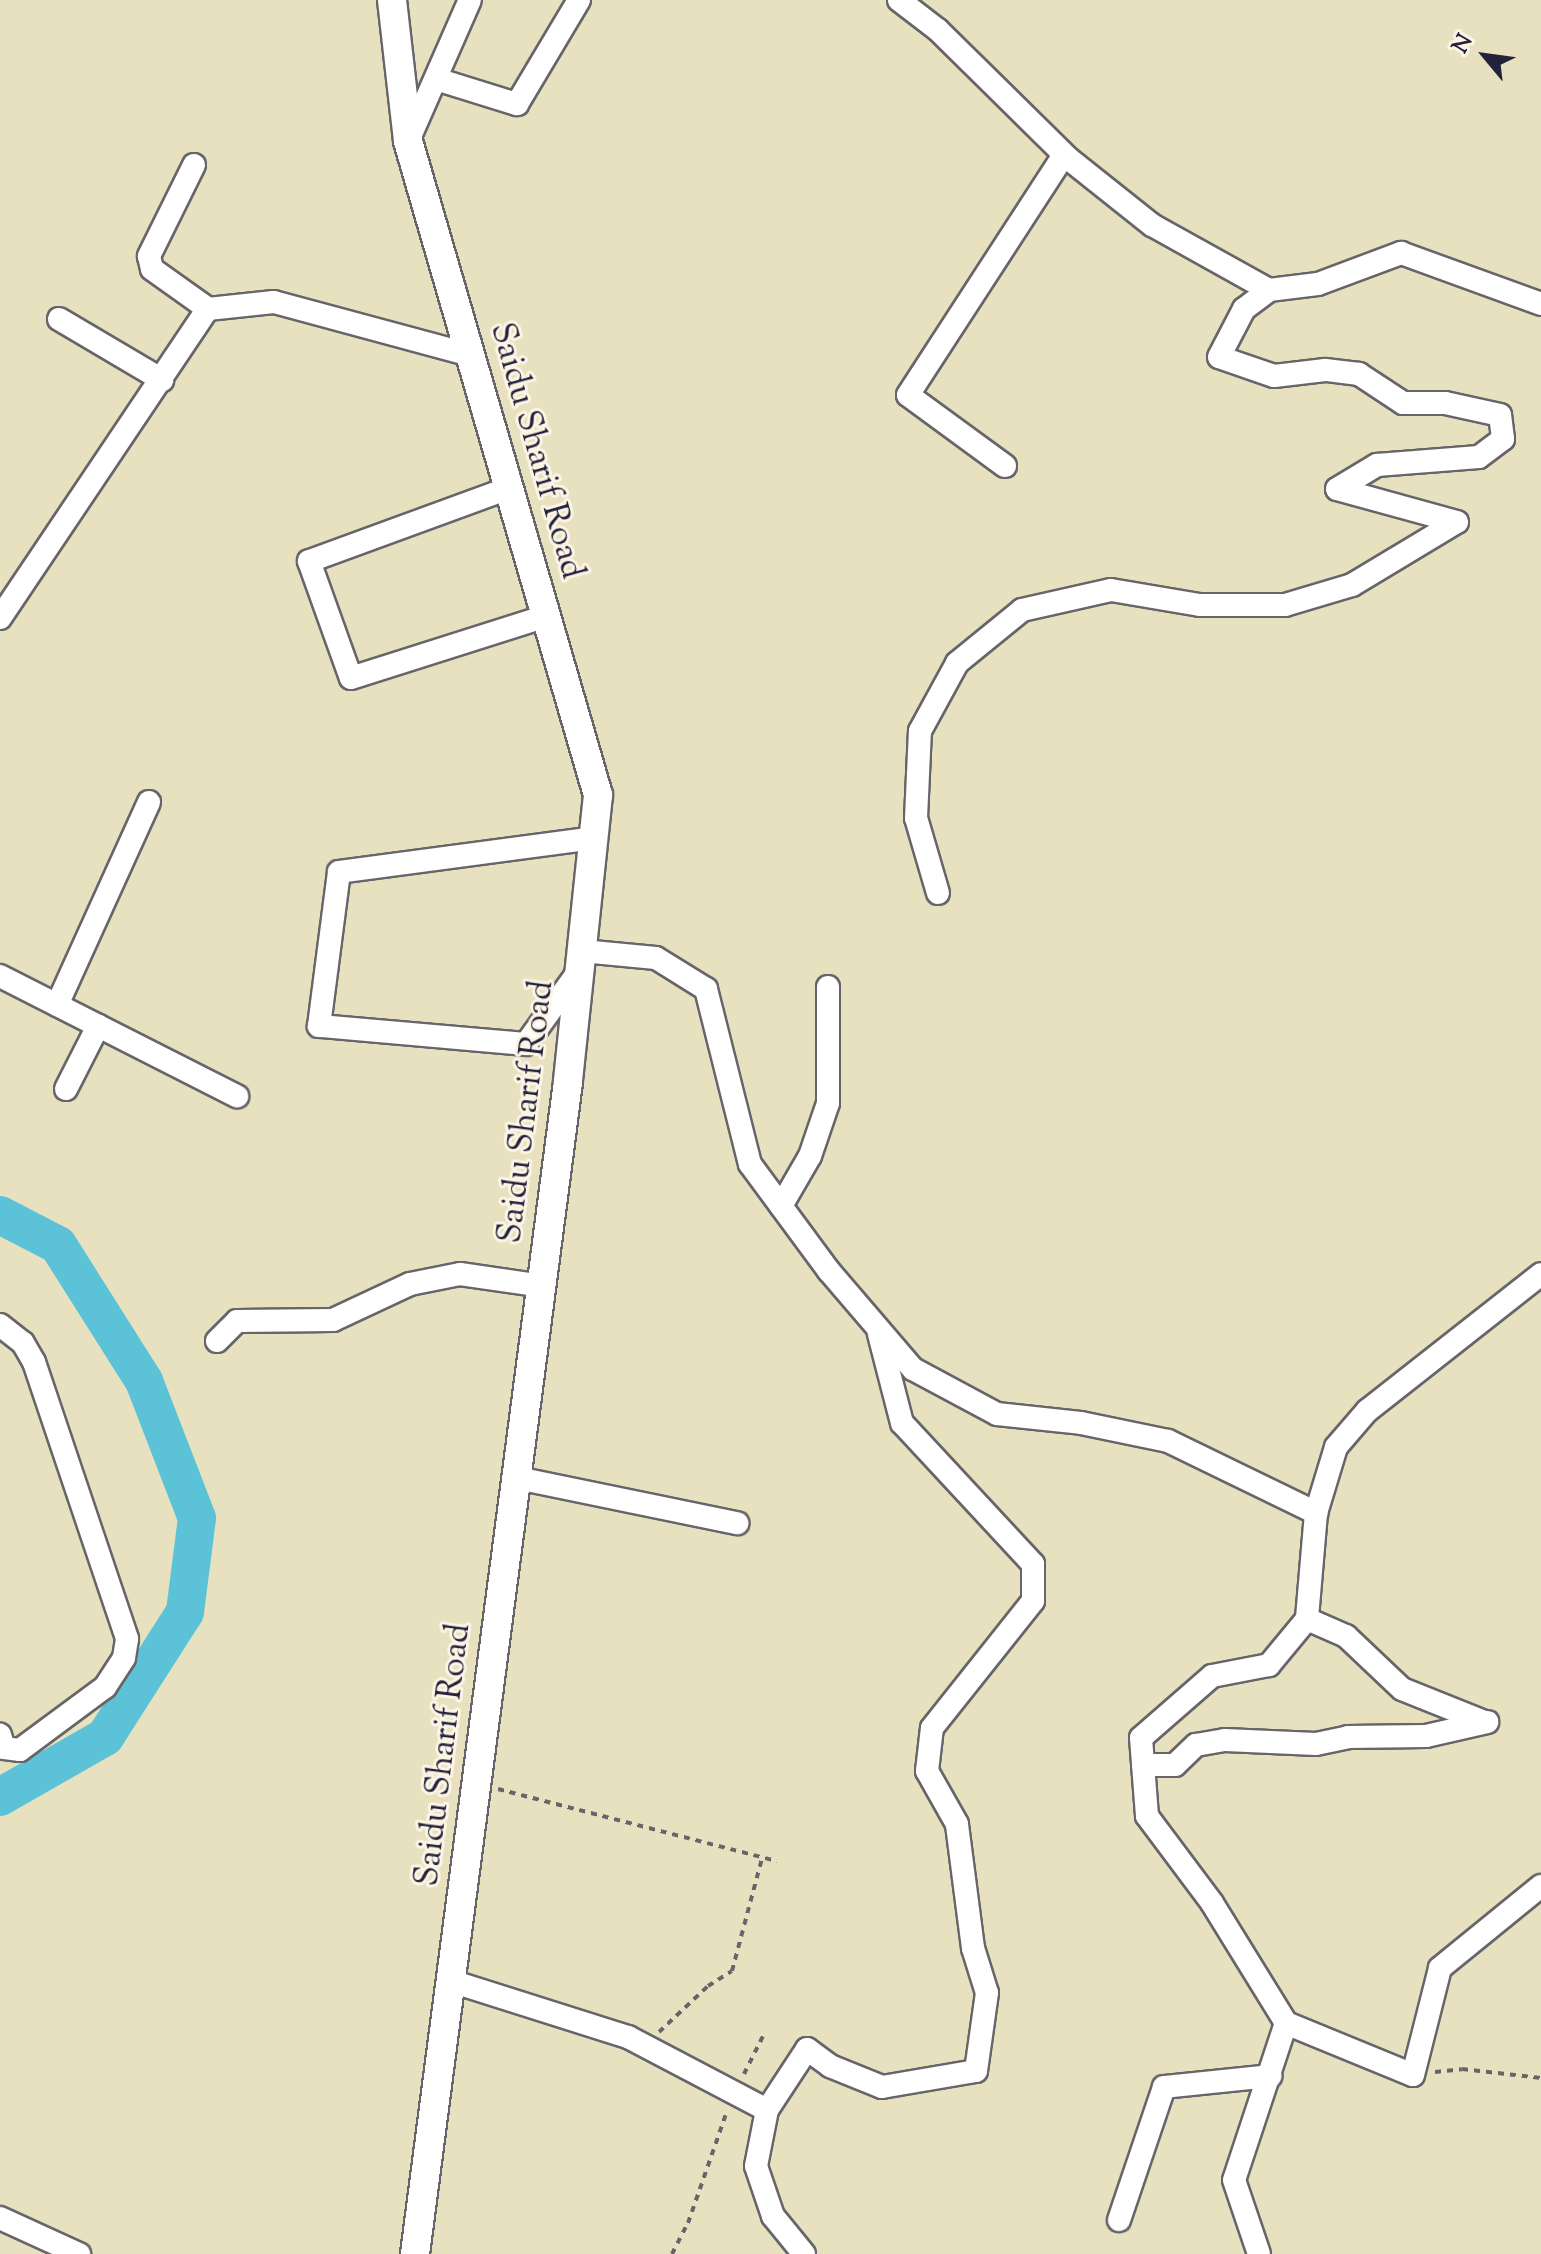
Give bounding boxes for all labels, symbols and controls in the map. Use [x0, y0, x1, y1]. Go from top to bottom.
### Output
north arrow [1445, 16, 1525, 96]
text: N [1446, 29, 1482, 60]
street label: Saidu Sharif Road [480, 318, 592, 584]
street label: Saidu Sharif Road [491, 978, 563, 1246]
street label: Saidu Sharif Road [408, 1621, 480, 1889]

